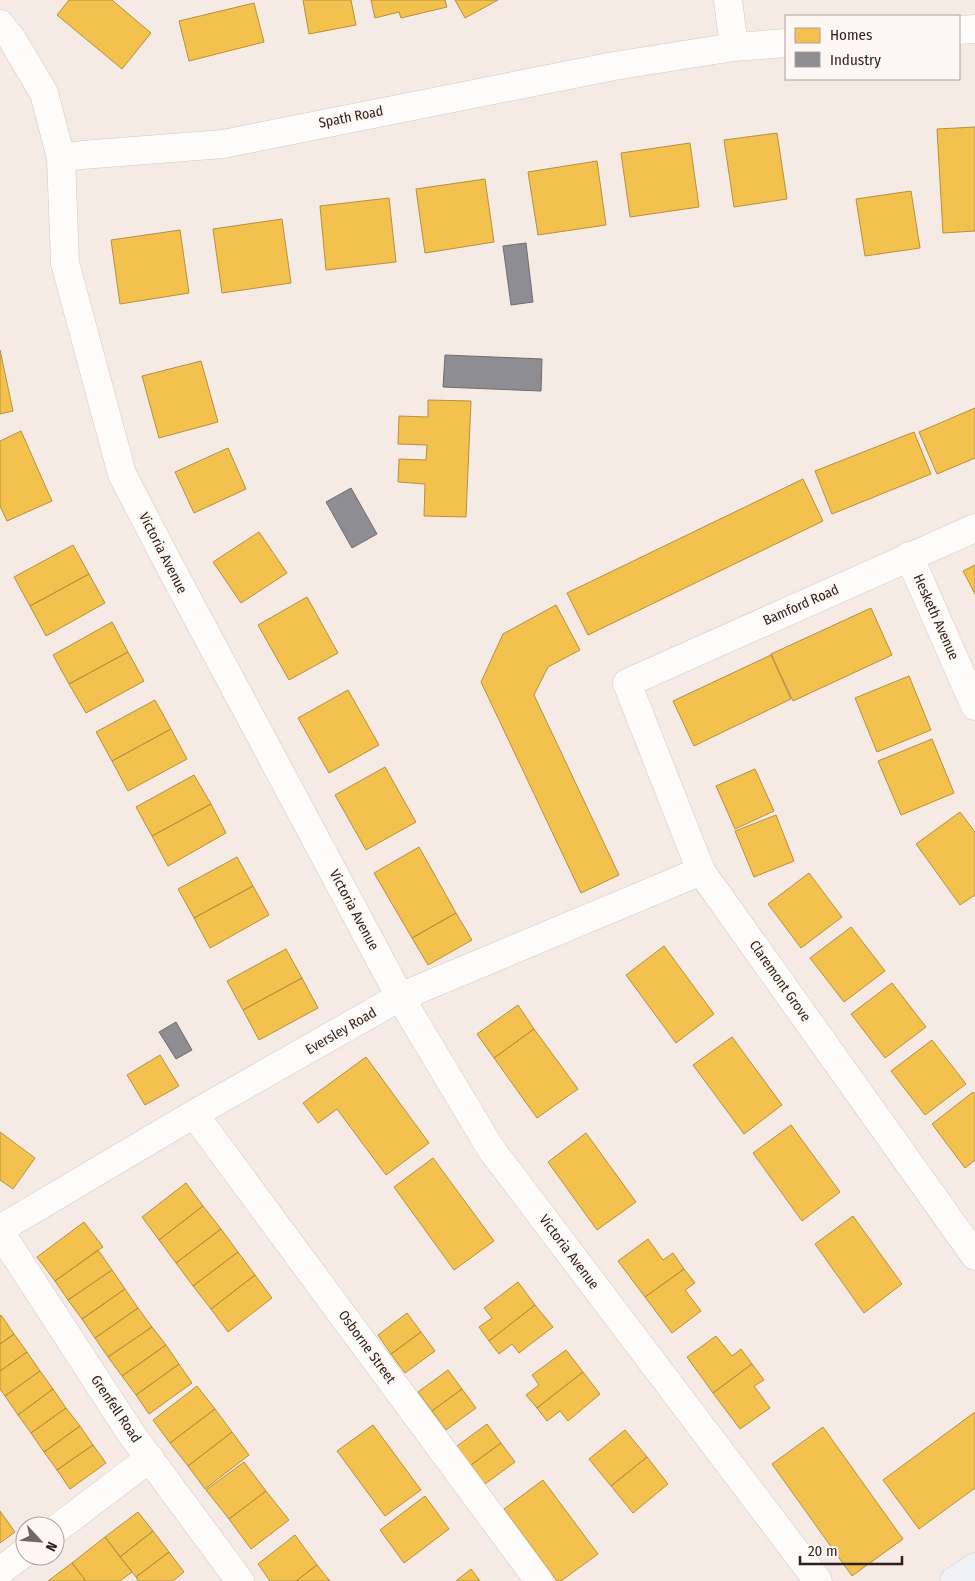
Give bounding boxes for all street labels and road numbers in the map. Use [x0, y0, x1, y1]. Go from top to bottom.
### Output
street label: Spath Road [317, 102, 385, 132]
street label: Victoria Avenue [135, 509, 191, 597]
street label: Hesketh Avenue [910, 572, 963, 663]
street label: Bamford Road [760, 581, 842, 629]
street label: Victoria Avenue [326, 867, 382, 953]
street label: Claremont Grove [746, 937, 814, 1025]
street label: Eversley Road [303, 1004, 379, 1058]
street label: Victoria Avenue [535, 1211, 603, 1293]
street label: Osborne Street [335, 1307, 400, 1387]
street label: Grenfell Road [87, 1372, 145, 1446]

